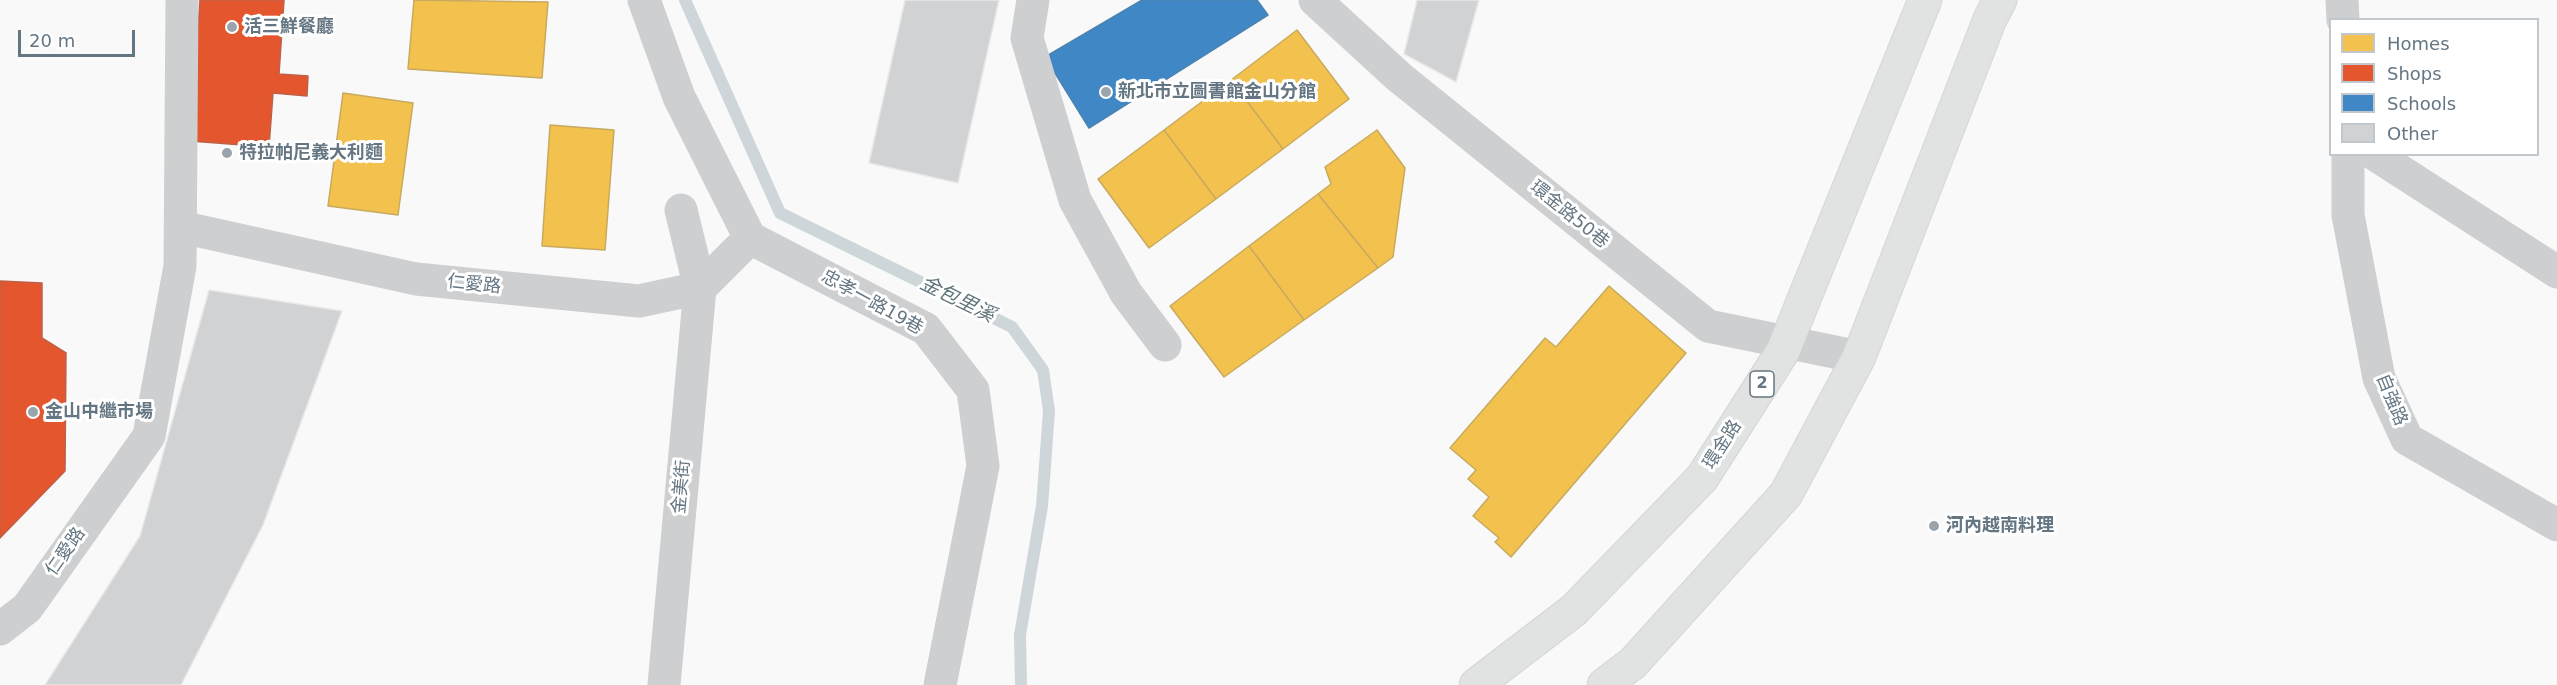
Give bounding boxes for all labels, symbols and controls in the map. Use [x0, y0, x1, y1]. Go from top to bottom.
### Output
place label: 活三鮮餐廳 [244, 16, 334, 38]
scale bar [21, 18, 138, 56]
legend [2329, 18, 2539, 156]
marker: 活三鮮餐廳 [225, 20, 239, 34]
text: 20 m [29, 30, 75, 51]
text: Homes [2387, 33, 2450, 54]
text: Shops [2387, 63, 2442, 84]
place label: 新北市立圖書館金山分館 [1118, 81, 1316, 103]
marker: 新北市立圖書館金山分館 [1099, 85, 1113, 99]
text: Schools [2387, 93, 2456, 114]
text: Other [2387, 123, 2438, 144]
place label: 特拉帕尼義大利麵 [239, 142, 383, 164]
marker: 特拉帕尼義大利麵 [220, 146, 234, 160]
street label: 環金路50巷 [1525, 177, 1613, 253]
street label: 忠孝一路19巷 [817, 266, 927, 340]
street label: 仁愛路 [446, 271, 502, 299]
water label: 金包里溪 [916, 272, 998, 328]
road number: 2 [1750, 371, 1774, 397]
street label: 自強路 [2371, 371, 2411, 429]
place label: 金山中繼市場 [45, 401, 153, 423]
marker: 金山中繼市場 [26, 405, 40, 419]
street label: 環金路 [1699, 416, 1747, 474]
street label: 金美街 [669, 459, 695, 515]
place label: 河內越南料理 [1946, 515, 2054, 537]
marker: 河內越南料理 [1927, 519, 1941, 533]
street label: 仁愛路 [42, 524, 90, 580]

